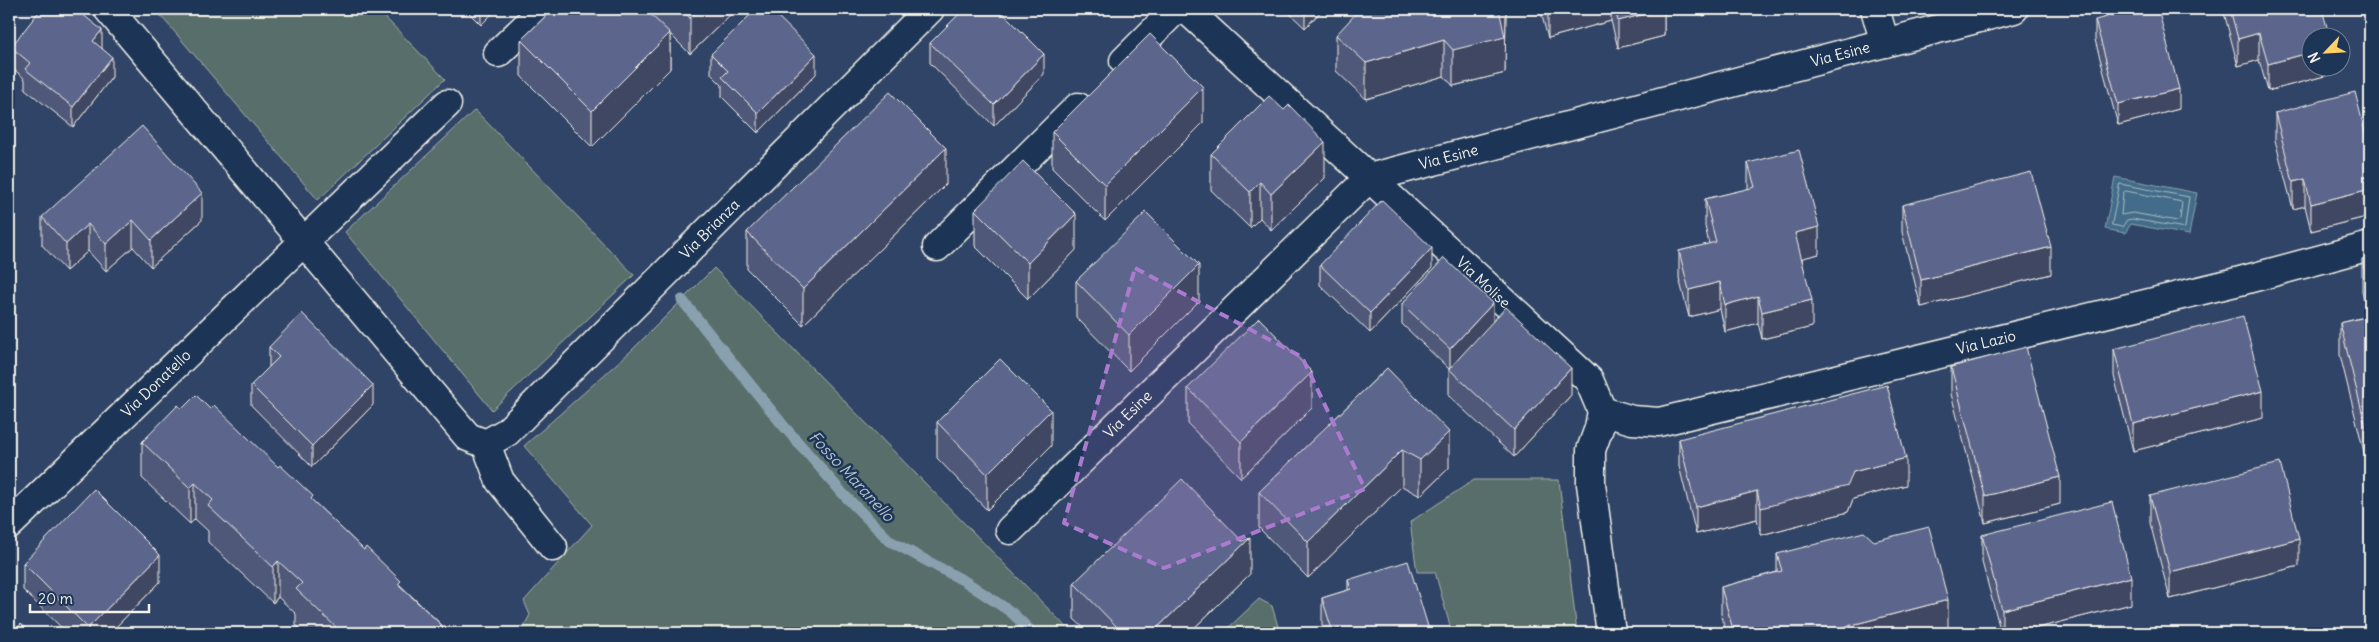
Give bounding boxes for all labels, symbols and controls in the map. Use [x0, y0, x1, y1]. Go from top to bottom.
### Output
north arrow [2302, 28, 2352, 78]
street label: Via Esine [1808, 37, 1872, 71]
text: N [2304, 49, 2324, 66]
street label: Via Esine [1417, 140, 1480, 174]
street label: Via Brianza [675, 195, 744, 263]
street label: Via Molise [1452, 253, 1515, 312]
street label: Via Lazio [1954, 326, 2018, 359]
street label: Via Donatello [117, 345, 195, 421]
street label: Via Esine [1099, 386, 1156, 442]
water label: Fosso Maranello [805, 427, 900, 526]
scale bar [30, 582, 149, 614]
text: 20 m [38, 589, 73, 608]

